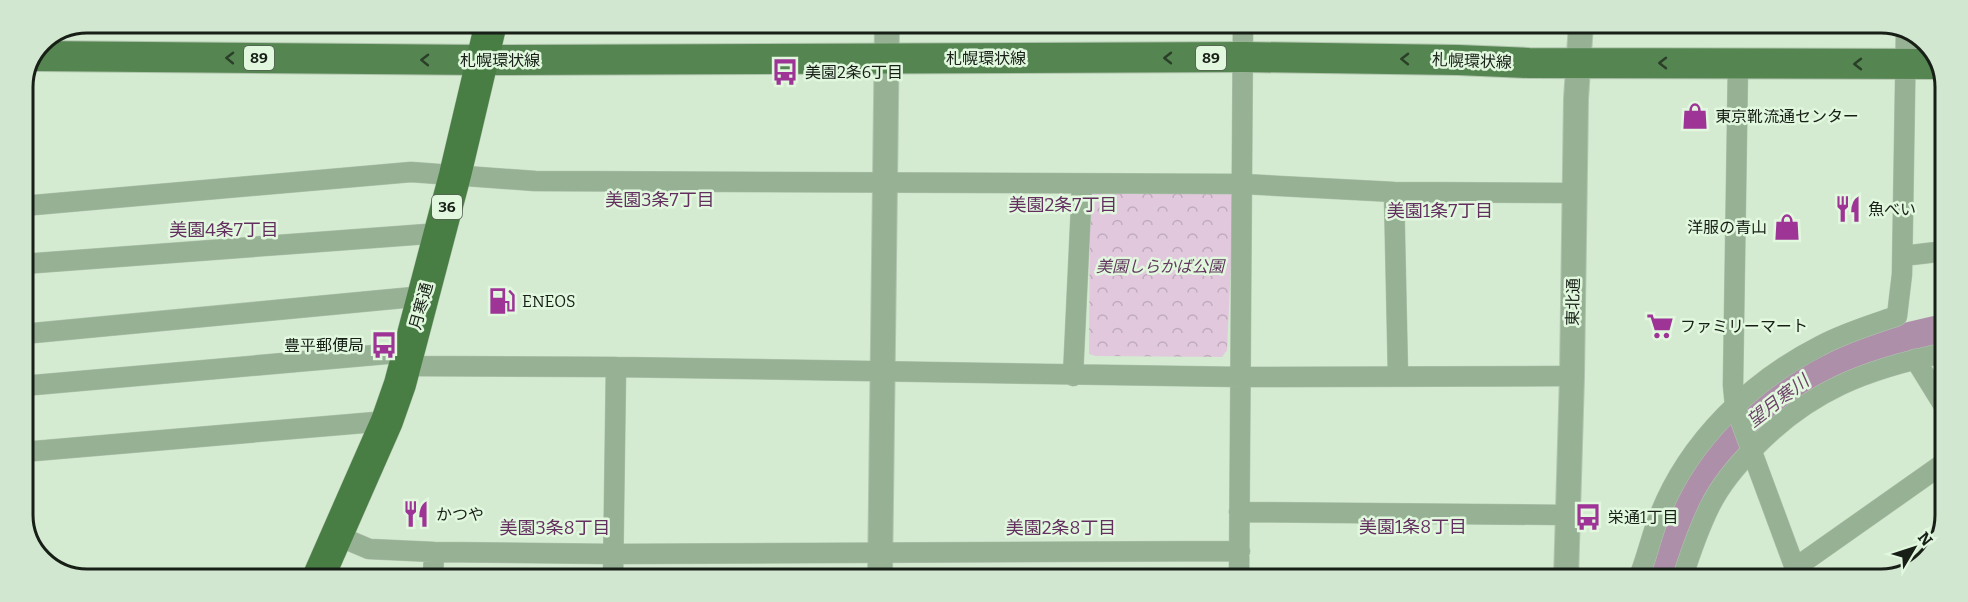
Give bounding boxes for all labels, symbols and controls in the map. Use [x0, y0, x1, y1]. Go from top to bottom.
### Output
road number: 89 [244, 46, 274, 70]
road number: 89 [1196, 46, 1226, 70]
street label: 札幌環状線 [946, 49, 1026, 68]
street label: 札幌環状線 [1432, 50, 1512, 72]
street label: 札幌環状線 [460, 51, 540, 70]
one-way arrow [225, 52, 234, 64]
one-way arrow [1164, 52, 1173, 64]
one-way arrow [1401, 53, 1410, 65]
one-way arrow [420, 54, 429, 66]
bus stop icon: 美園2条6丁目 [770, 57, 800, 87]
one-way arrow [1659, 57, 1668, 69]
one-way arrow [1854, 58, 1863, 70]
place label: 美園2条6丁目 [805, 63, 903, 82]
shop icon: 東京靴流通センター [1680, 101, 1710, 131]
place label: 東京靴流通センター [1715, 107, 1859, 126]
district label: 美園3条7丁目 [605, 189, 715, 211]
district label: 美園2条7丁目 [1009, 194, 1117, 216]
restaurant icon: 魚べい [1833, 194, 1863, 224]
road number: 36 [432, 195, 462, 219]
district label: 美園1条7丁目 [1387, 200, 1493, 222]
place label: 魚べい [1868, 200, 1916, 219]
shop icon: 洋服の青山 [1772, 212, 1802, 242]
place label: 洋服の青山 [1687, 218, 1767, 237]
district label: 美園4条7丁目 [169, 219, 279, 241]
park label: 美園しらかば公園 [1096, 257, 1226, 276]
street label: 東北通 [1563, 278, 1583, 326]
street label: 月寒通 [406, 280, 436, 332]
fuel station icon: ENEOS [487, 286, 517, 316]
place label: ENEOS [522, 292, 576, 311]
supermarket icon: ファミリーマート [1645, 311, 1675, 341]
place label: ファミリーマート [1680, 317, 1808, 336]
bus stop icon: 豊平郵便局 [369, 330, 399, 360]
place label: 豊平郵便局 [284, 336, 364, 355]
water label: 望月寒川 [1743, 369, 1815, 432]
restaurant icon: かつや [401, 499, 431, 529]
bus stop icon: 栄通1丁目 [1573, 502, 1603, 532]
place label: かつや [436, 505, 484, 524]
place label: 栄通1丁目 [1608, 508, 1679, 527]
district label: 美園1条8丁目 [1359, 516, 1467, 538]
district label: 美園3条8丁目 [499, 517, 611, 539]
district label: 美園2条8丁目 [1006, 517, 1116, 539]
north arrow [1884, 518, 1944, 578]
text: N [1914, 528, 1937, 550]

